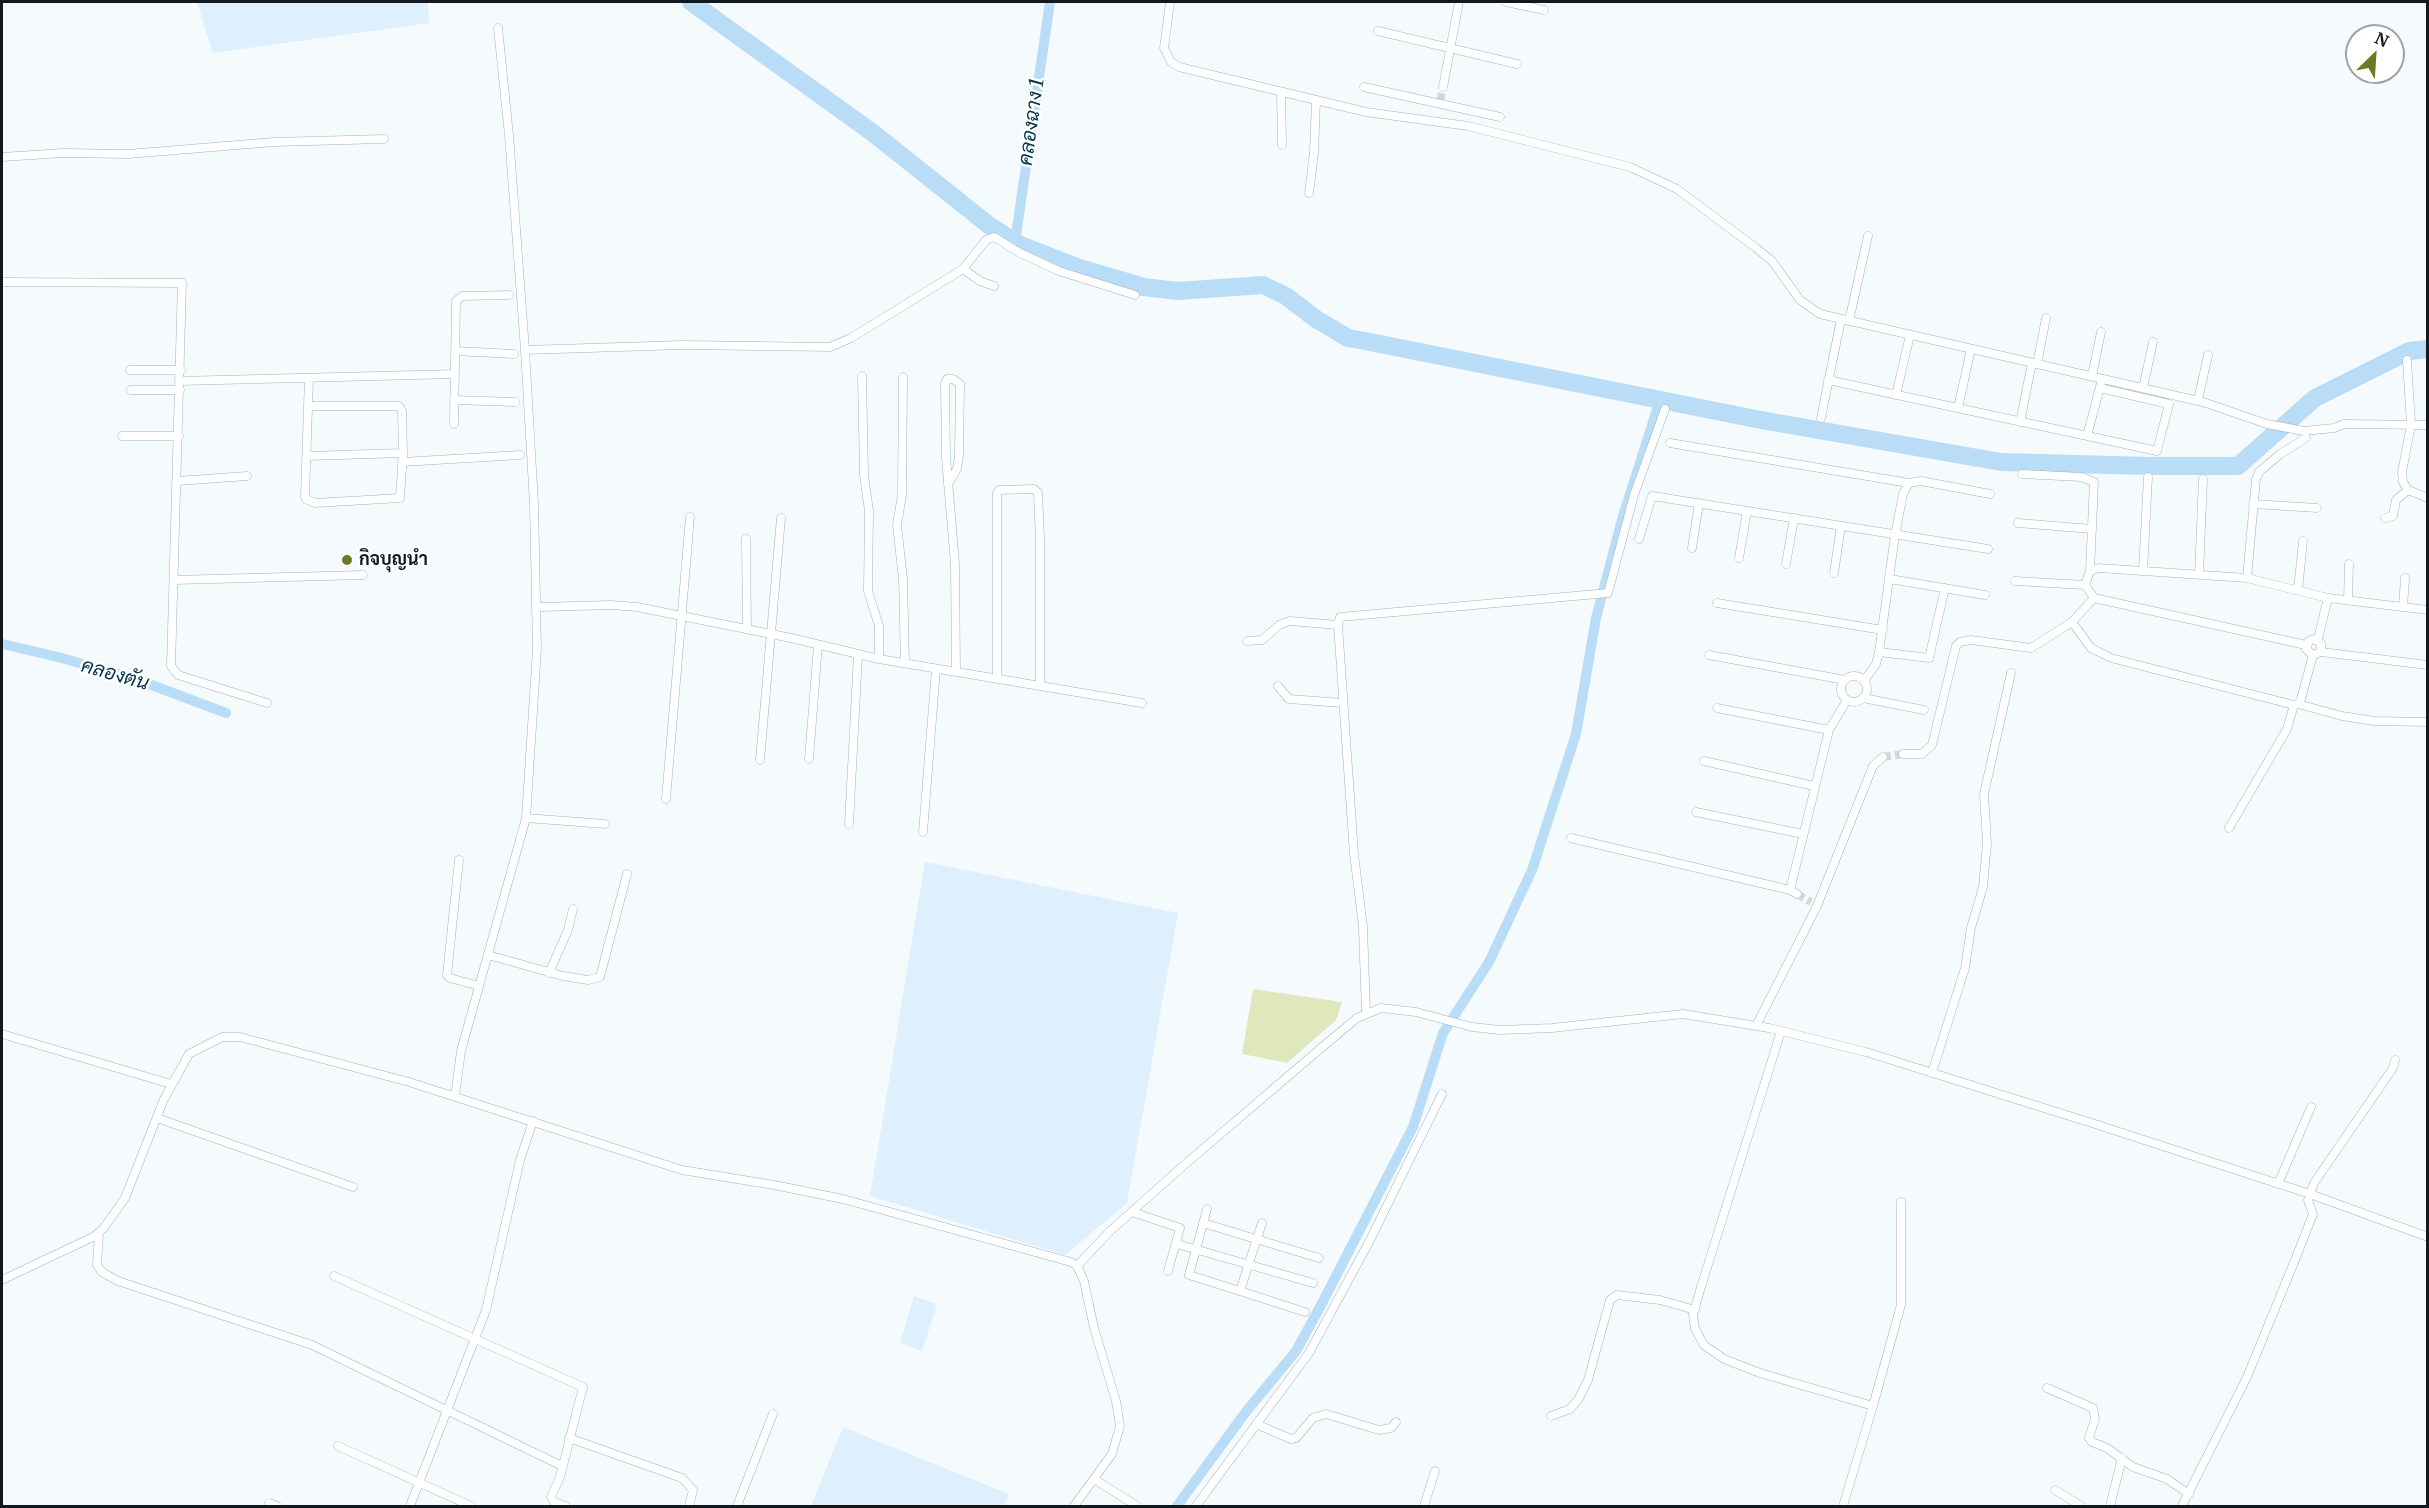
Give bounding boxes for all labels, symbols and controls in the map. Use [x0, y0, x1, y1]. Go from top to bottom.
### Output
north arrow [2345, 24, 2405, 84]
text: N [2372, 28, 2392, 51]
water label: คลองฉาง 1 [1014, 77, 1050, 167]
place label: กิจบุญนำ [359, 549, 428, 571]
marker: กิจบุญนำ [340, 553, 354, 567]
water label: คลองตัน [78, 654, 152, 696]

